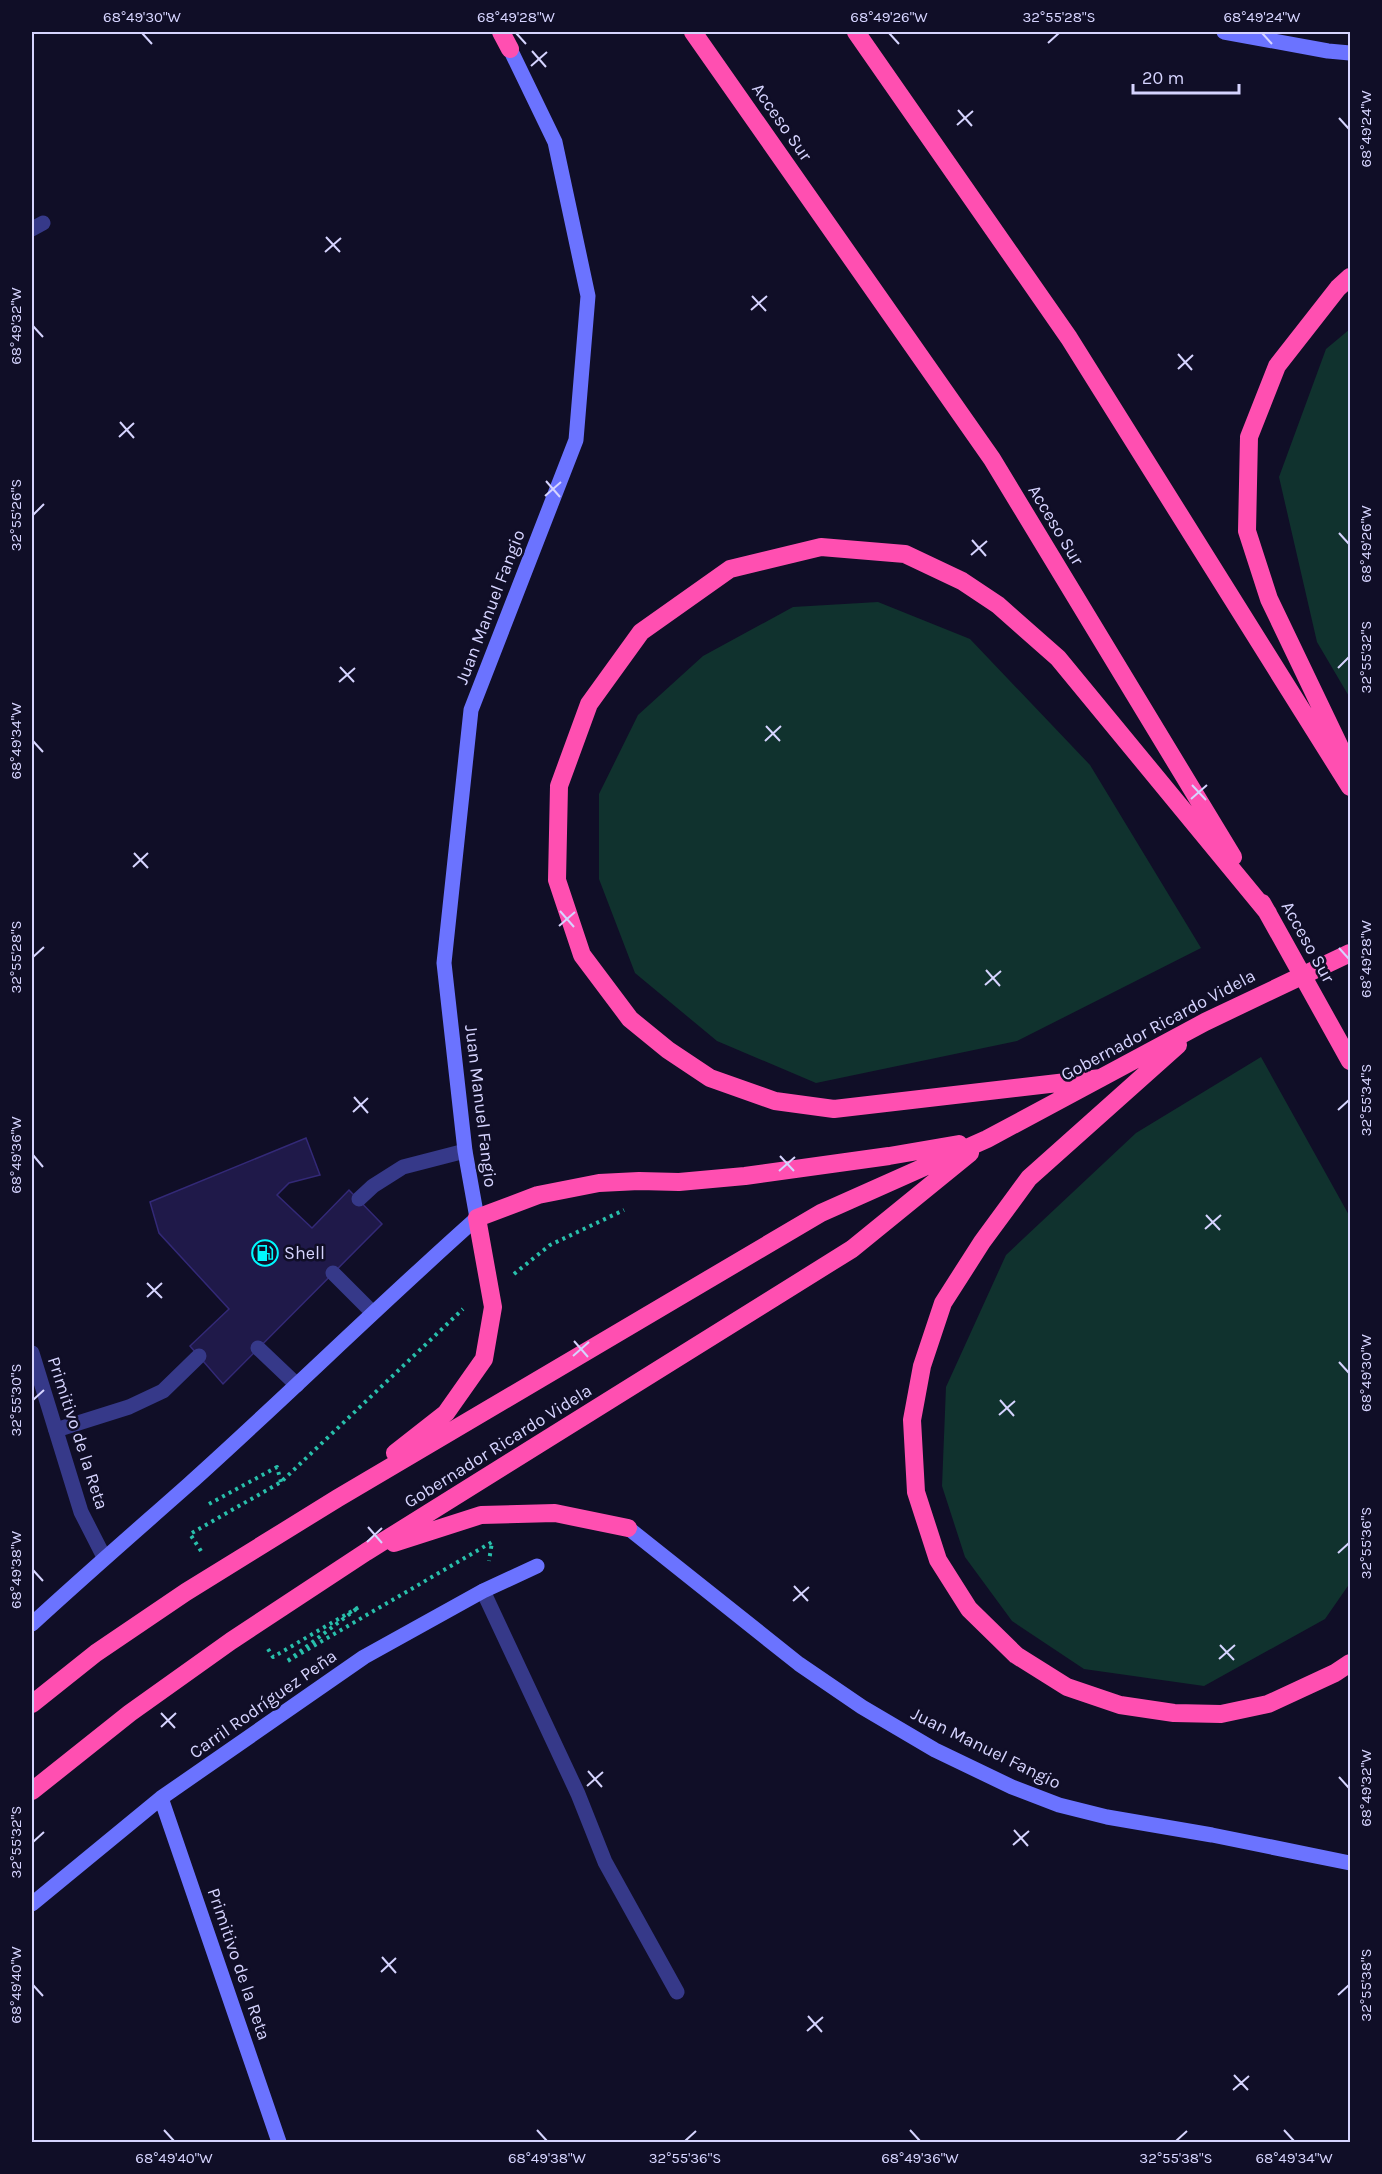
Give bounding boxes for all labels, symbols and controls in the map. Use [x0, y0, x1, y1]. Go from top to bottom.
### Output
text: 68°49'30"W [103, 8, 181, 26]
text: 68°49'28"W [477, 8, 556, 26]
text: 68°49'26"W [850, 8, 928, 26]
text: 32°55'28"S [1022, 8, 1096, 26]
text: 68°49'24"W [1223, 8, 1301, 26]
scale bar [1133, 57, 1240, 95]
text: 20 m [1142, 67, 1184, 89]
street label: Acceso Sur [747, 79, 817, 166]
text: 68°49'24"W [1357, 90, 1375, 168]
text: 68°49'32"W [7, 287, 25, 365]
text: 32°55'26"S [7, 479, 25, 551]
street label: Acceso Sur [1023, 481, 1089, 570]
text: 68°49'26"W [1357, 505, 1375, 583]
street label: Juan Manuel Fangio [450, 527, 530, 687]
text: 32°55'32"S [1357, 621, 1375, 693]
text: 68°49'34"W [7, 702, 25, 780]
street label: Acceso Sur [1277, 897, 1340, 987]
text: 68°49'28"W [1357, 919, 1375, 998]
text: 32°55'28"S [7, 920, 25, 994]
street label: Gobernador Ricardo Videla [1057, 964, 1259, 1086]
street label: Juan Manuel Fangio [460, 1023, 502, 1189]
text: 32°55'34"S [1357, 1064, 1375, 1136]
text: 68°49'36"W [7, 1116, 25, 1194]
fuel station icon: Shell [250, 1238, 280, 1268]
place label: Shell [284, 1242, 325, 1264]
text: 68°49'30"W [1357, 1334, 1375, 1412]
street label: Primitivo de la Reta [43, 1354, 113, 1512]
text: 32°55'30"S [7, 1363, 25, 1437]
street label: Gobernador Ricardo Videla [400, 1379, 596, 1513]
text: 32°55'36"S [1357, 1507, 1375, 1579]
text: 68°49'38"W [7, 1530, 25, 1609]
street label: Carril Rodríguez Peña [185, 1645, 341, 1763]
street label: Juan Manuel Fangio [908, 1702, 1064, 1794]
text: 68°49'32"W [1357, 1749, 1375, 1827]
text: 32°55'32"S [7, 1806, 25, 1878]
street label: Primitivo de la Reta [203, 1885, 275, 2043]
text: 68°49'40"W [7, 1946, 25, 2024]
text: 32°55'38"S [1357, 1948, 1375, 2022]
text: 68°49'40"W [135, 2149, 213, 2167]
text: 68°49'38"W [508, 2149, 587, 2167]
text: 32°55'36"S [649, 2149, 721, 2167]
text: 68°49'36"W [881, 2149, 959, 2167]
text: 32°55'38"S [1139, 2149, 1213, 2167]
text: 68°49'34"W [1255, 2149, 1333, 2167]

